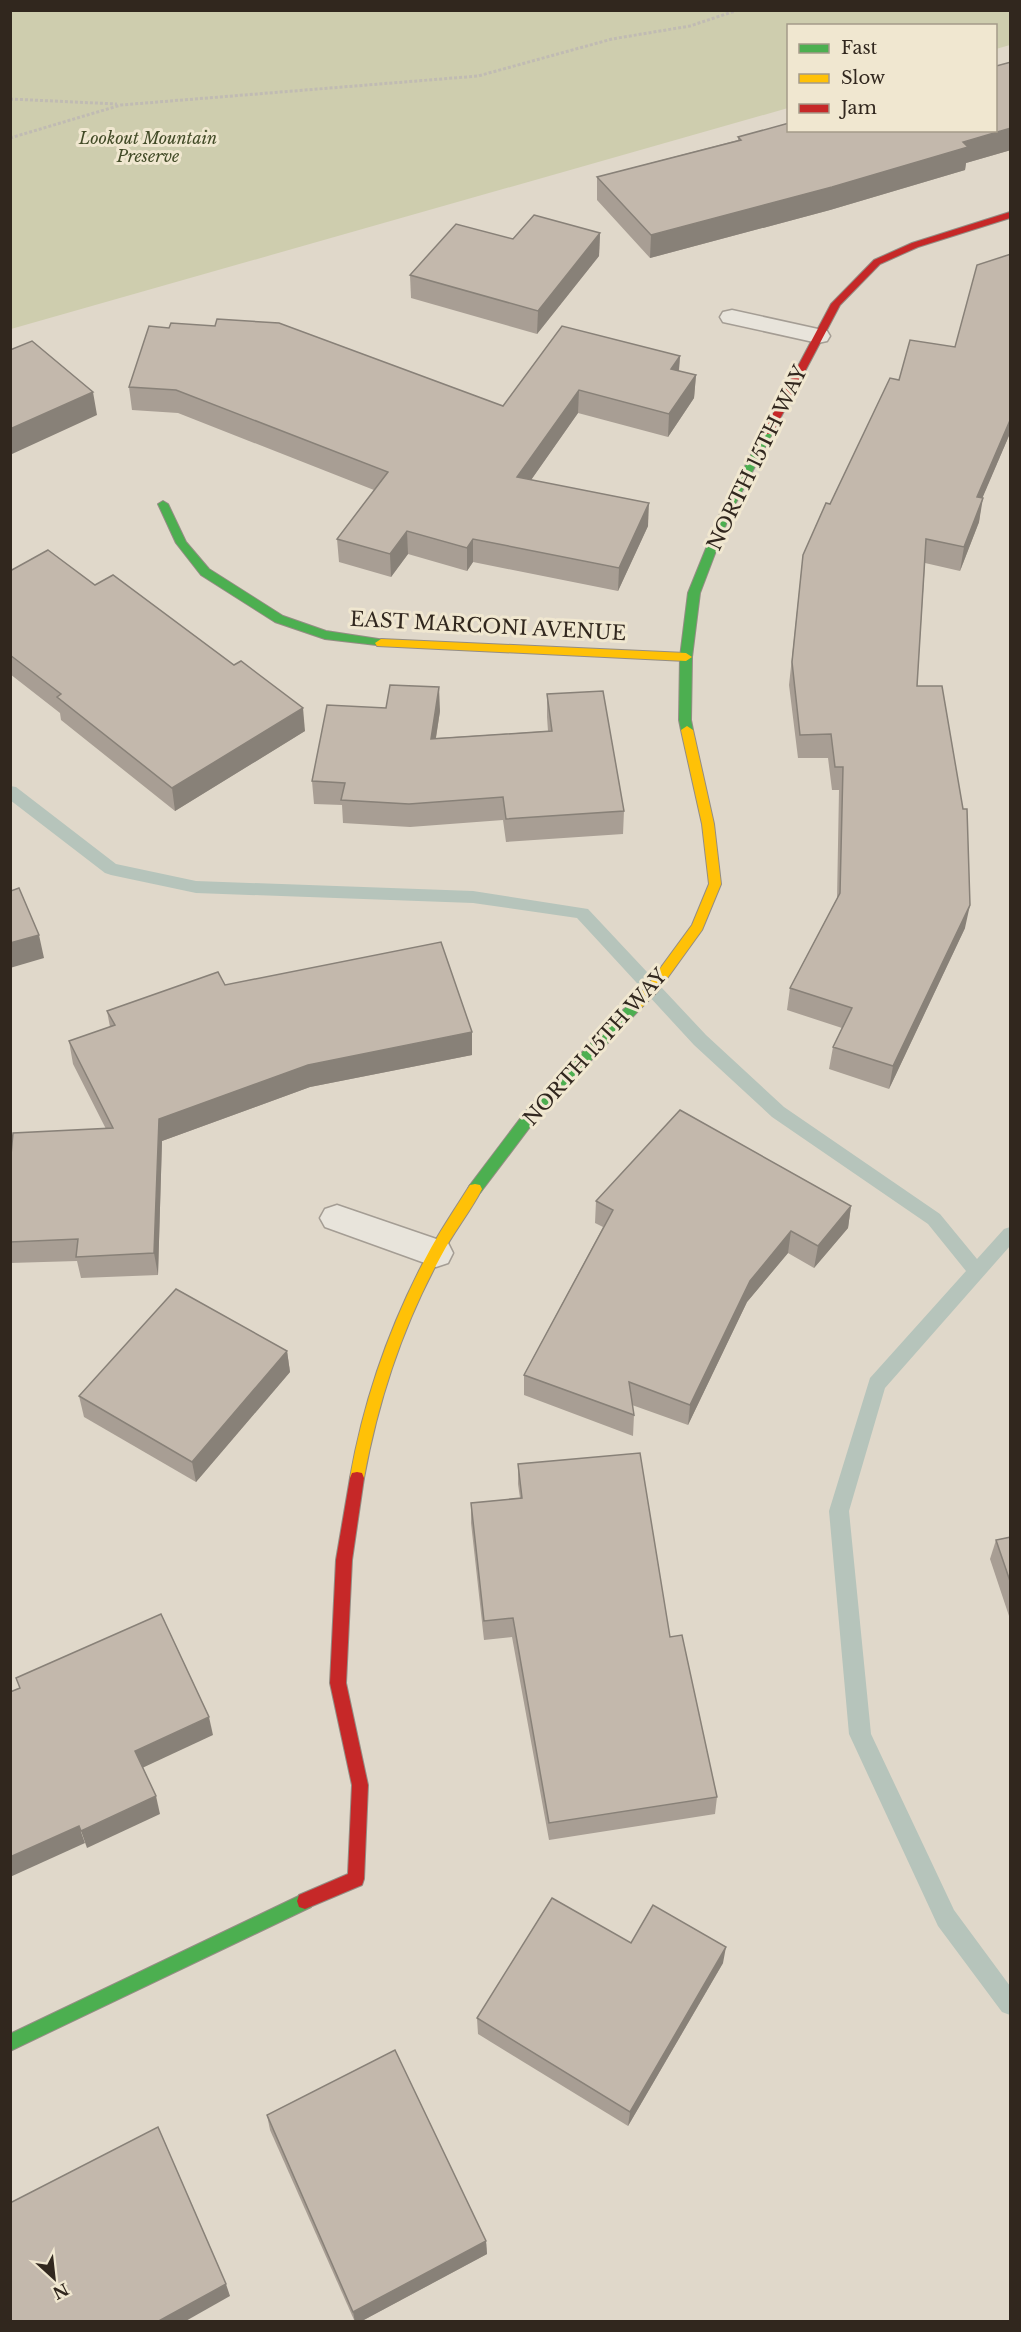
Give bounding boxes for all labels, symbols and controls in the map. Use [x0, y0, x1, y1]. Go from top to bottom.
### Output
legend [787, 24, 997, 132]
text: Fast [841, 37, 878, 59]
text: Slow [841, 67, 886, 89]
text: Jam [839, 97, 877, 119]
park label: Lookout Mountain Preserve [78, 128, 217, 166]
street label: NORTH 15TH WAY [702, 361, 812, 554]
street label: EAST MARCONI AVENUE [349, 607, 627, 645]
street label: NORTH 15TH WAY [518, 963, 672, 1130]
north arrow [24, 2248, 84, 2308]
text: N [50, 2279, 72, 2304]

